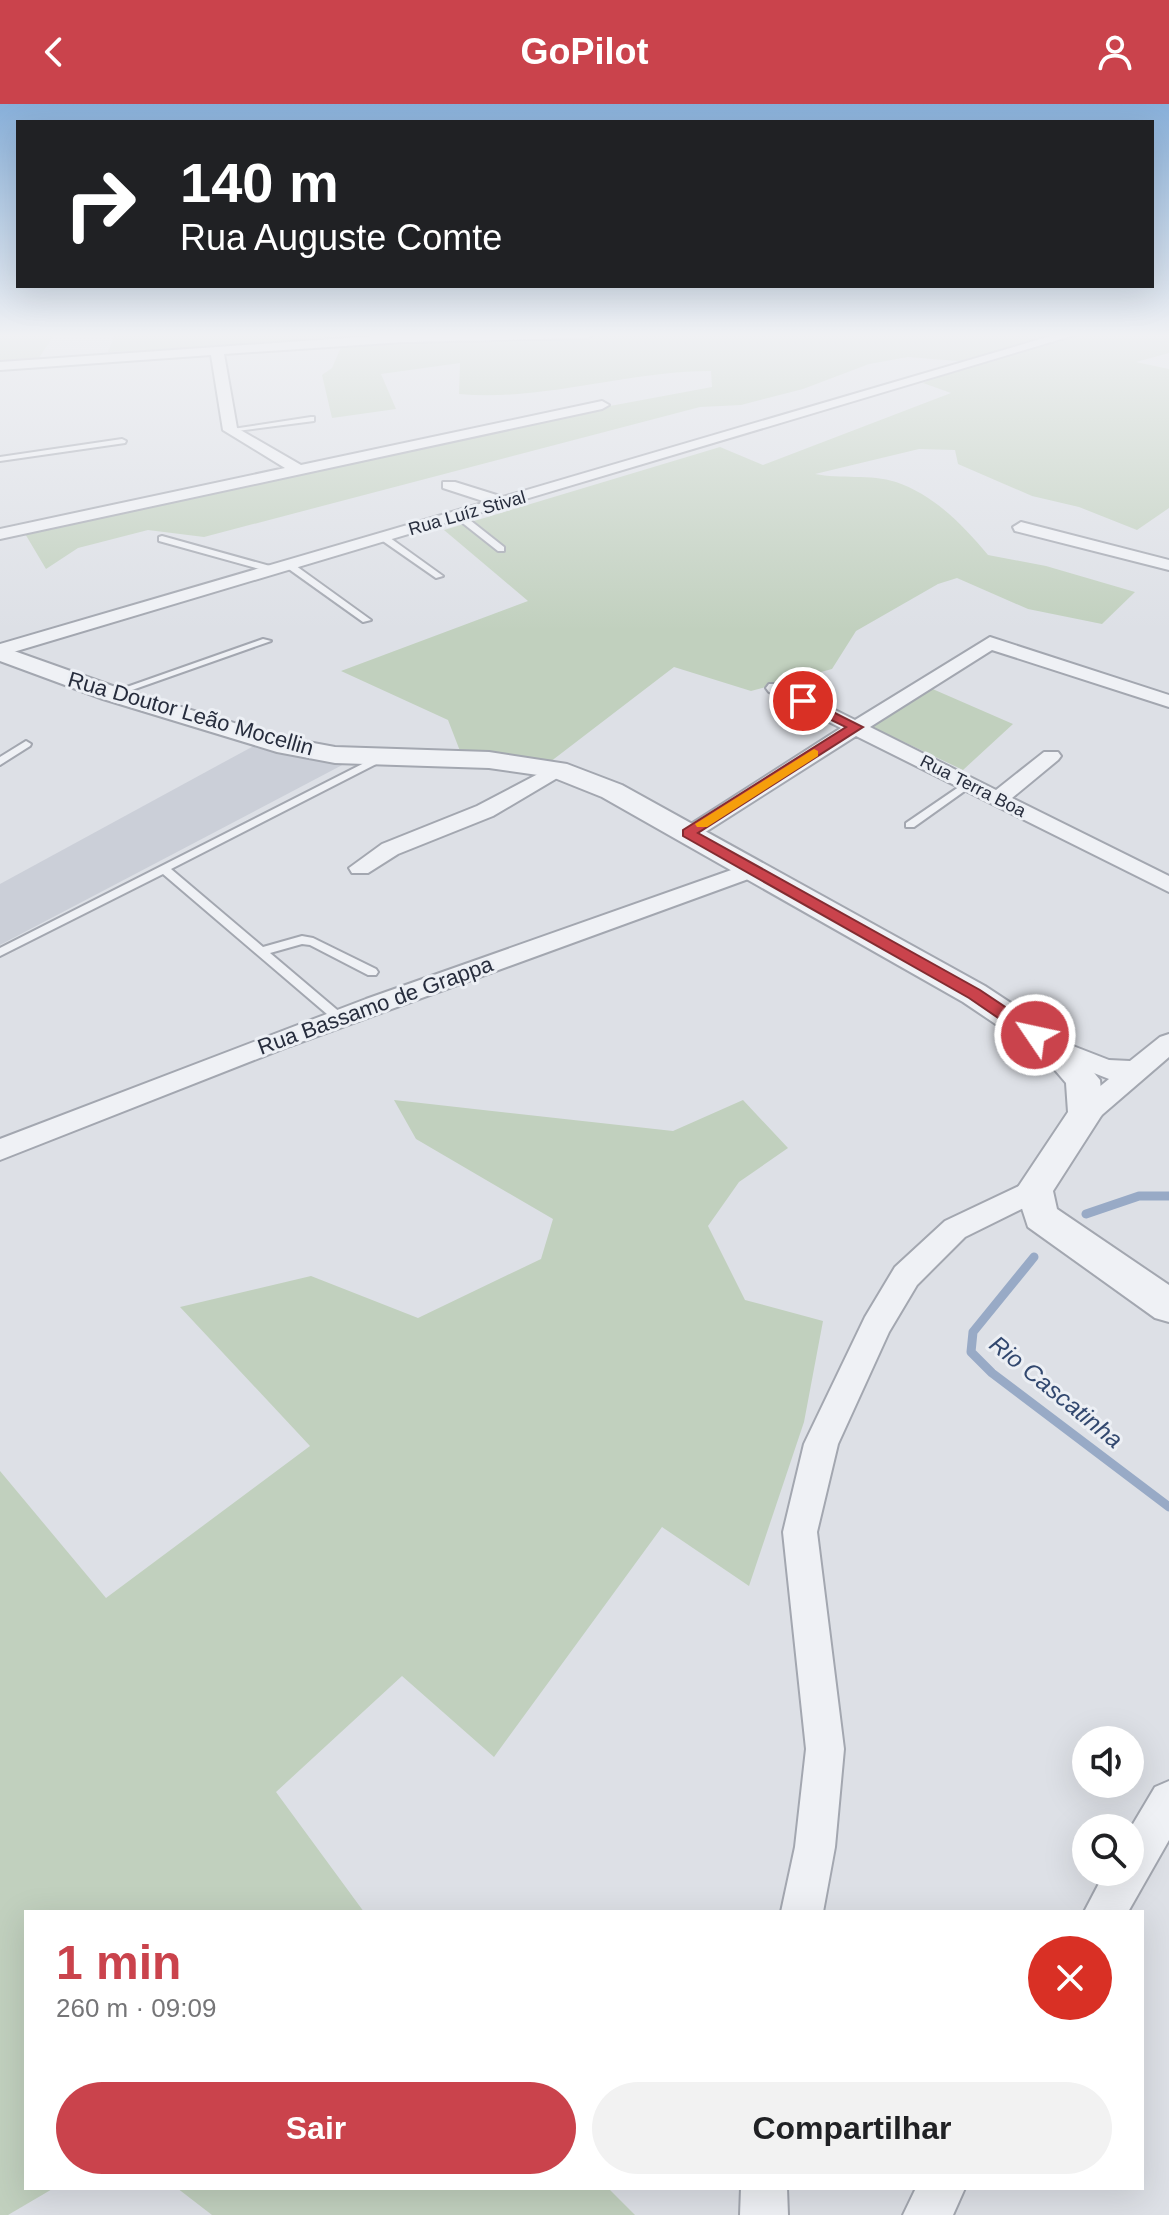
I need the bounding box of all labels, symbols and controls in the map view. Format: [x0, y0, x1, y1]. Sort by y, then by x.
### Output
icon: back [32, 30, 76, 74]
icon: person [1093, 30, 1137, 74]
text: GoPilot [521, 31, 649, 72]
text: 140 m [180, 151, 339, 214]
icon: right [48, 152, 152, 256]
text: Rua Auguste Comte [180, 217, 502, 258]
street label: Rua Luíz Stival [406, 487, 528, 539]
street label: Rua Doutor Leão Mocellin [65, 666, 317, 761]
pin [769, 667, 837, 735]
icon: arrive [781, 679, 825, 723]
street label: Rua Terra Boa [917, 751, 1030, 822]
street label: Rua Bassamo de Grappa [254, 951, 497, 1060]
position arrow [993, 993, 1077, 1077]
water label: Rio Cascatinha [985, 1330, 1128, 1453]
map controls [1072, 1726, 1144, 1886]
button: sound [1072, 1726, 1144, 1798]
button: search [1072, 1814, 1144, 1886]
text: 1 min [56, 1936, 181, 1989]
button: close [1028, 1936, 1112, 2020]
text: 260 m · 09:09 [56, 1993, 216, 2023]
button: Sair [56, 2082, 576, 2174]
button: Compartilhar [592, 2082, 1112, 2174]

